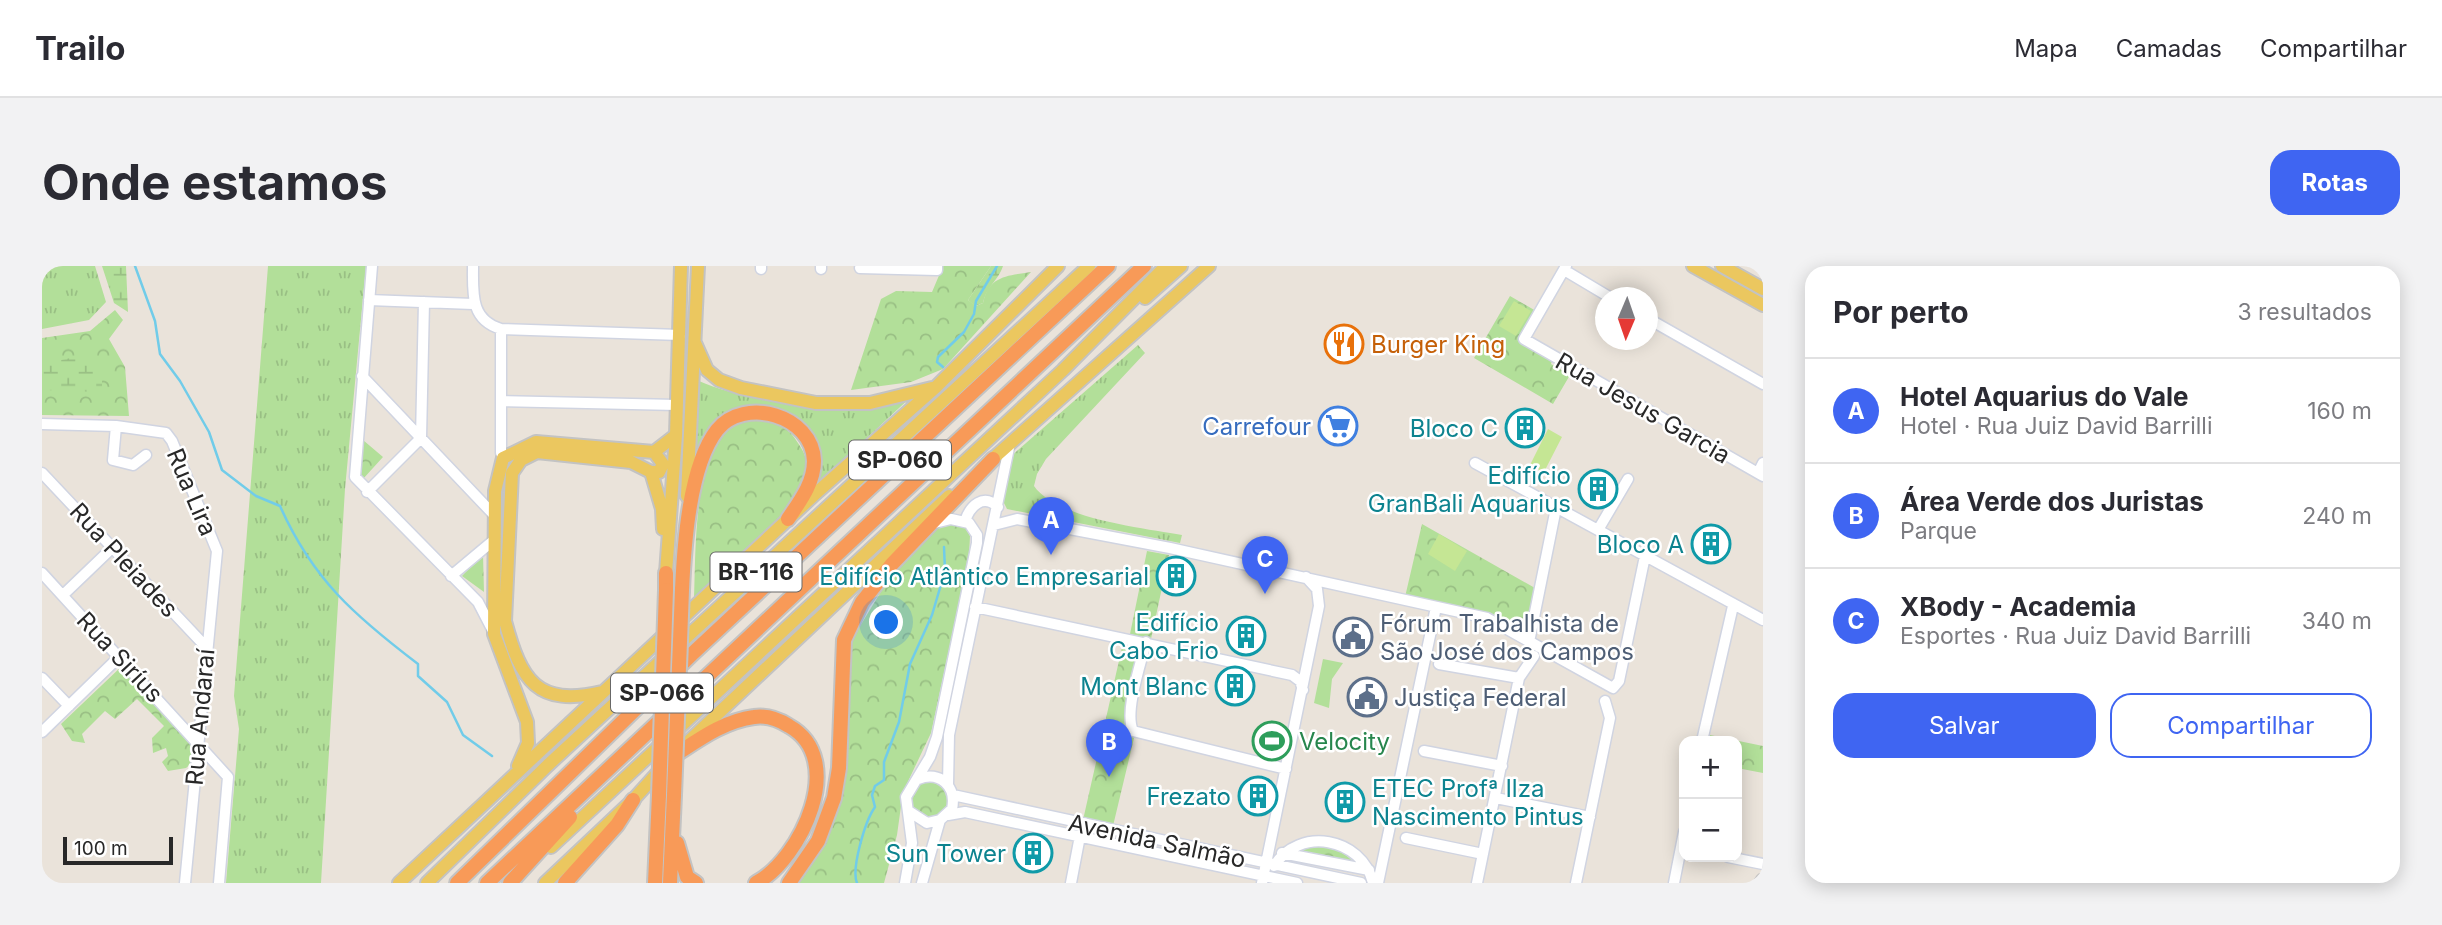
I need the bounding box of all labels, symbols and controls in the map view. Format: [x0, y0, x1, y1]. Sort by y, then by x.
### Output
text: Trailo [35, 28, 125, 68]
text: Mapa [2014, 34, 2078, 63]
text: Camadas [2116, 34, 2222, 63]
text: Compartilhar [2260, 34, 2407, 63]
button: Rotas [2270, 150, 2400, 215]
text: Onde estamos [42, 153, 387, 212]
north arrow [1595, 287, 1658, 350]
text: Por perto [1833, 294, 1969, 330]
text: 3 resultados [2237, 298, 2372, 326]
restaurant icon: Burger King [1323, 323, 1365, 365]
place label: Burger King [1371, 330, 1505, 359]
street label: Rua Jesus Garcia [1551, 346, 1735, 470]
text: Hotel Aquarius do Vale [1900, 381, 2189, 412]
text: A [1847, 397, 1865, 425]
text: 160 m [2307, 397, 2372, 425]
supermarket icon: Carrefour [1317, 405, 1359, 447]
building icon: Bloco C [1504, 407, 1546, 449]
place label: Carrefour [1202, 412, 1311, 441]
text: Hotel · Rua Juiz David Barrilli [1900, 412, 2213, 440]
place label: Bloco C [1410, 414, 1498, 443]
road number: SP-060 [849, 440, 951, 480]
street label: Rua Lira [161, 444, 223, 540]
place label: Edifício GranBali Aquarius [1368, 461, 1571, 518]
building icon: Edifício GranBali Aquarius [1577, 468, 1619, 510]
text: Área Verde dos Juristas [1900, 486, 2204, 517]
street label: Rua Pleiades [64, 497, 184, 623]
pin: A [1028, 497, 1074, 555]
text: B [1848, 502, 1864, 530]
text: 240 m [2302, 502, 2372, 530]
text: Parque [1900, 517, 1977, 545]
building icon: Bloco A [1690, 523, 1732, 565]
place label: Bloco A [1597, 530, 1684, 559]
pin: C [1242, 536, 1288, 594]
road number: BR-116 [710, 552, 802, 592]
building icon: Edifício Atlântico Empresarial [1155, 555, 1197, 597]
place label: Edifício Atlântico Empresarial [819, 562, 1149, 591]
text: XBody - Academia [1900, 591, 2136, 622]
your location [869, 605, 903, 639]
street label: Rua Siríus [71, 606, 169, 708]
text: C [1847, 607, 1865, 635]
text: 340 m [2302, 607, 2372, 635]
place label: Edifício Cabo Frio [1109, 608, 1219, 665]
place label: Fórum Trabalhista de São José dos Campos [1380, 609, 1634, 666]
building icon: Edifício Cabo Frio [1225, 615, 1267, 657]
public building icon: Fórum Trabalhista de São José dos Campos [1332, 616, 1374, 658]
text: Esportes · Rua Juiz David Barrilli [1900, 622, 2251, 650]
street label: Rua Andaraí [180, 647, 220, 787]
building icon: Mont Blanc [1214, 665, 1256, 707]
place label: Mont Blanc [1080, 672, 1208, 701]
road number: SP-066 [611, 674, 713, 712]
public building icon: Justiça Federal [1346, 676, 1388, 718]
place label: Justiça Federal [1394, 683, 1567, 712]
button: Salvar [1833, 693, 2096, 758]
button: Compartilhar [2110, 693, 2372, 758]
pin: B [1086, 719, 1132, 777]
sports icon: Velocity [1251, 720, 1293, 762]
place label: Velocity [1299, 727, 1390, 756]
map controls [1679, 736, 1742, 862]
button: + [1679, 736, 1742, 799]
place label: ETEC Profª Ilza Nascimento Pintus [1372, 774, 1584, 831]
building icon: Frezato [1237, 775, 1279, 817]
building icon: ETEC Profª Ilza Nascimento Pintus [1324, 781, 1366, 823]
place label: Frezato [1147, 782, 1231, 811]
button: − [1679, 799, 1742, 862]
street label: Avenida Salmão [1066, 808, 1248, 874]
building icon: Sun Tower [1012, 832, 1054, 874]
scale bar [63, 834, 173, 866]
text: 100 m [74, 837, 128, 860]
place label: Sun Tower [886, 839, 1006, 868]

